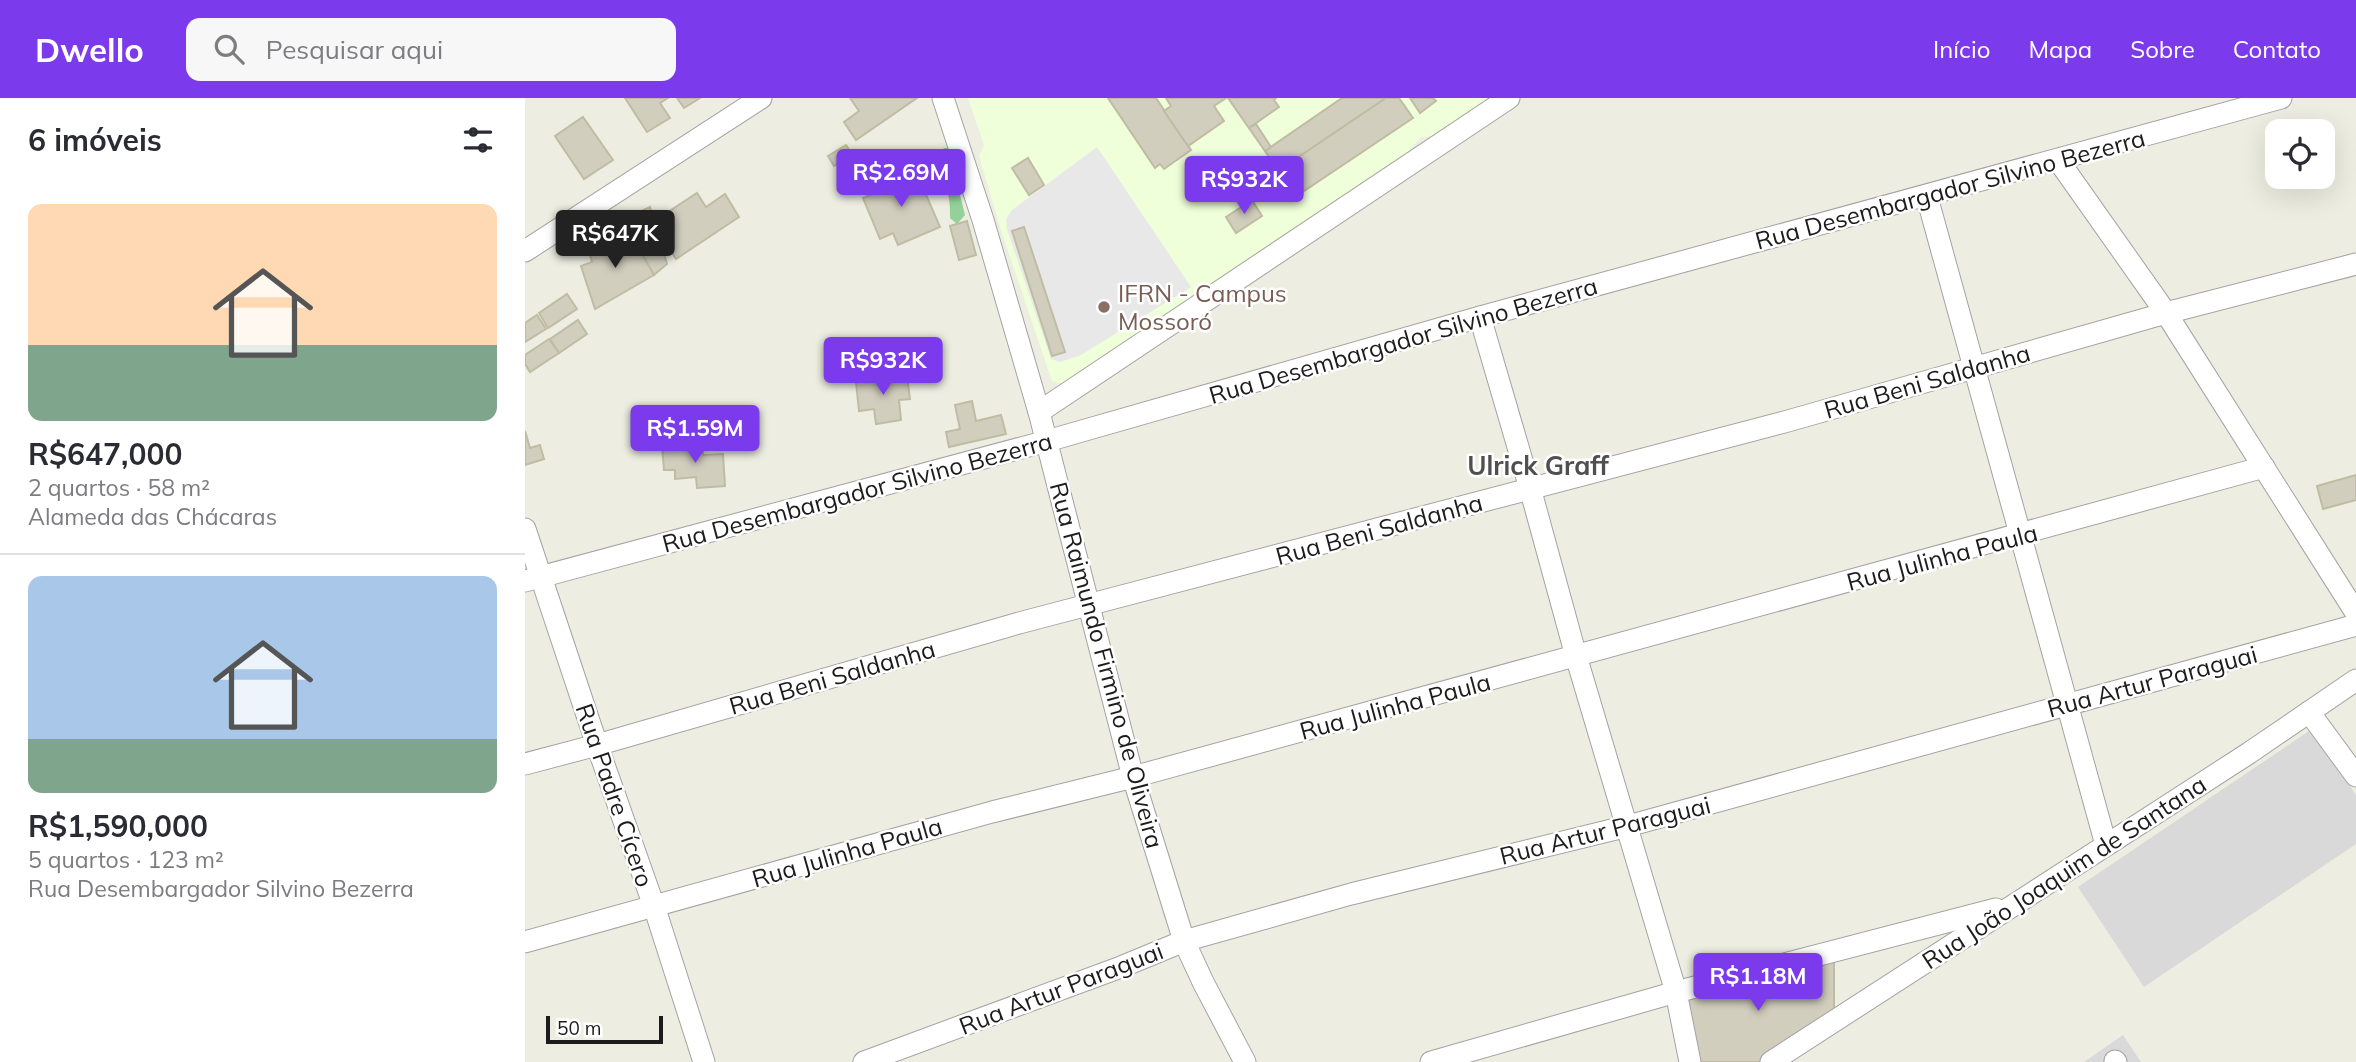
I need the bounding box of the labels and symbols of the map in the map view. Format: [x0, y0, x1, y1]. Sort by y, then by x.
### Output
street label: Rua Desembargador Silvino Bezerra [1752, 122, 2148, 256]
pin: R$2.69M [836, 150, 966, 209]
pin: R$932K [1187, 156, 1301, 216]
pin: R$647K [558, 211, 672, 270]
street label: Rua Desembargador Silvino Bezerra [1205, 270, 1601, 410]
place label: IFRN - Campus Mossoró [1118, 278, 1287, 336]
marker: IFRN - Campus Mossoró [1096, 299, 1112, 315]
street label: Rua Beni Saldanha [1821, 337, 2033, 425]
pin: R$932K [826, 338, 940, 397]
pin: R$1.59M [630, 406, 760, 465]
street label: Rua Desembargador Silvino Bezerra [659, 425, 1055, 559]
district label: Ulrick Graff [1467, 449, 1609, 482]
street label: Rua Raimundo Firmino de Oliveira [1044, 479, 1170, 851]
street label: Rua Beni Saldanha [1272, 487, 1486, 571]
street label: Rua Julinha Paula [1843, 517, 2041, 597]
street label: Rua Beni Saldanha [726, 633, 938, 721]
street label: Rua Artur Paraguai [2044, 639, 2260, 723]
street label: Rua Julinha Paula [1296, 666, 1494, 746]
street label: Rua Padre Cícero [570, 699, 660, 891]
street label: Rua João Joaquim de Santana [1916, 769, 2212, 975]
street label: Rua Artur Paraguai [1496, 789, 1714, 871]
street label: Rua Julinha Paula [748, 810, 946, 894]
street label: Rua Artur Paraguai [955, 935, 1167, 1041]
pin: R$1.18M [1693, 954, 1823, 1013]
scale bar [546, 1013, 663, 1045]

